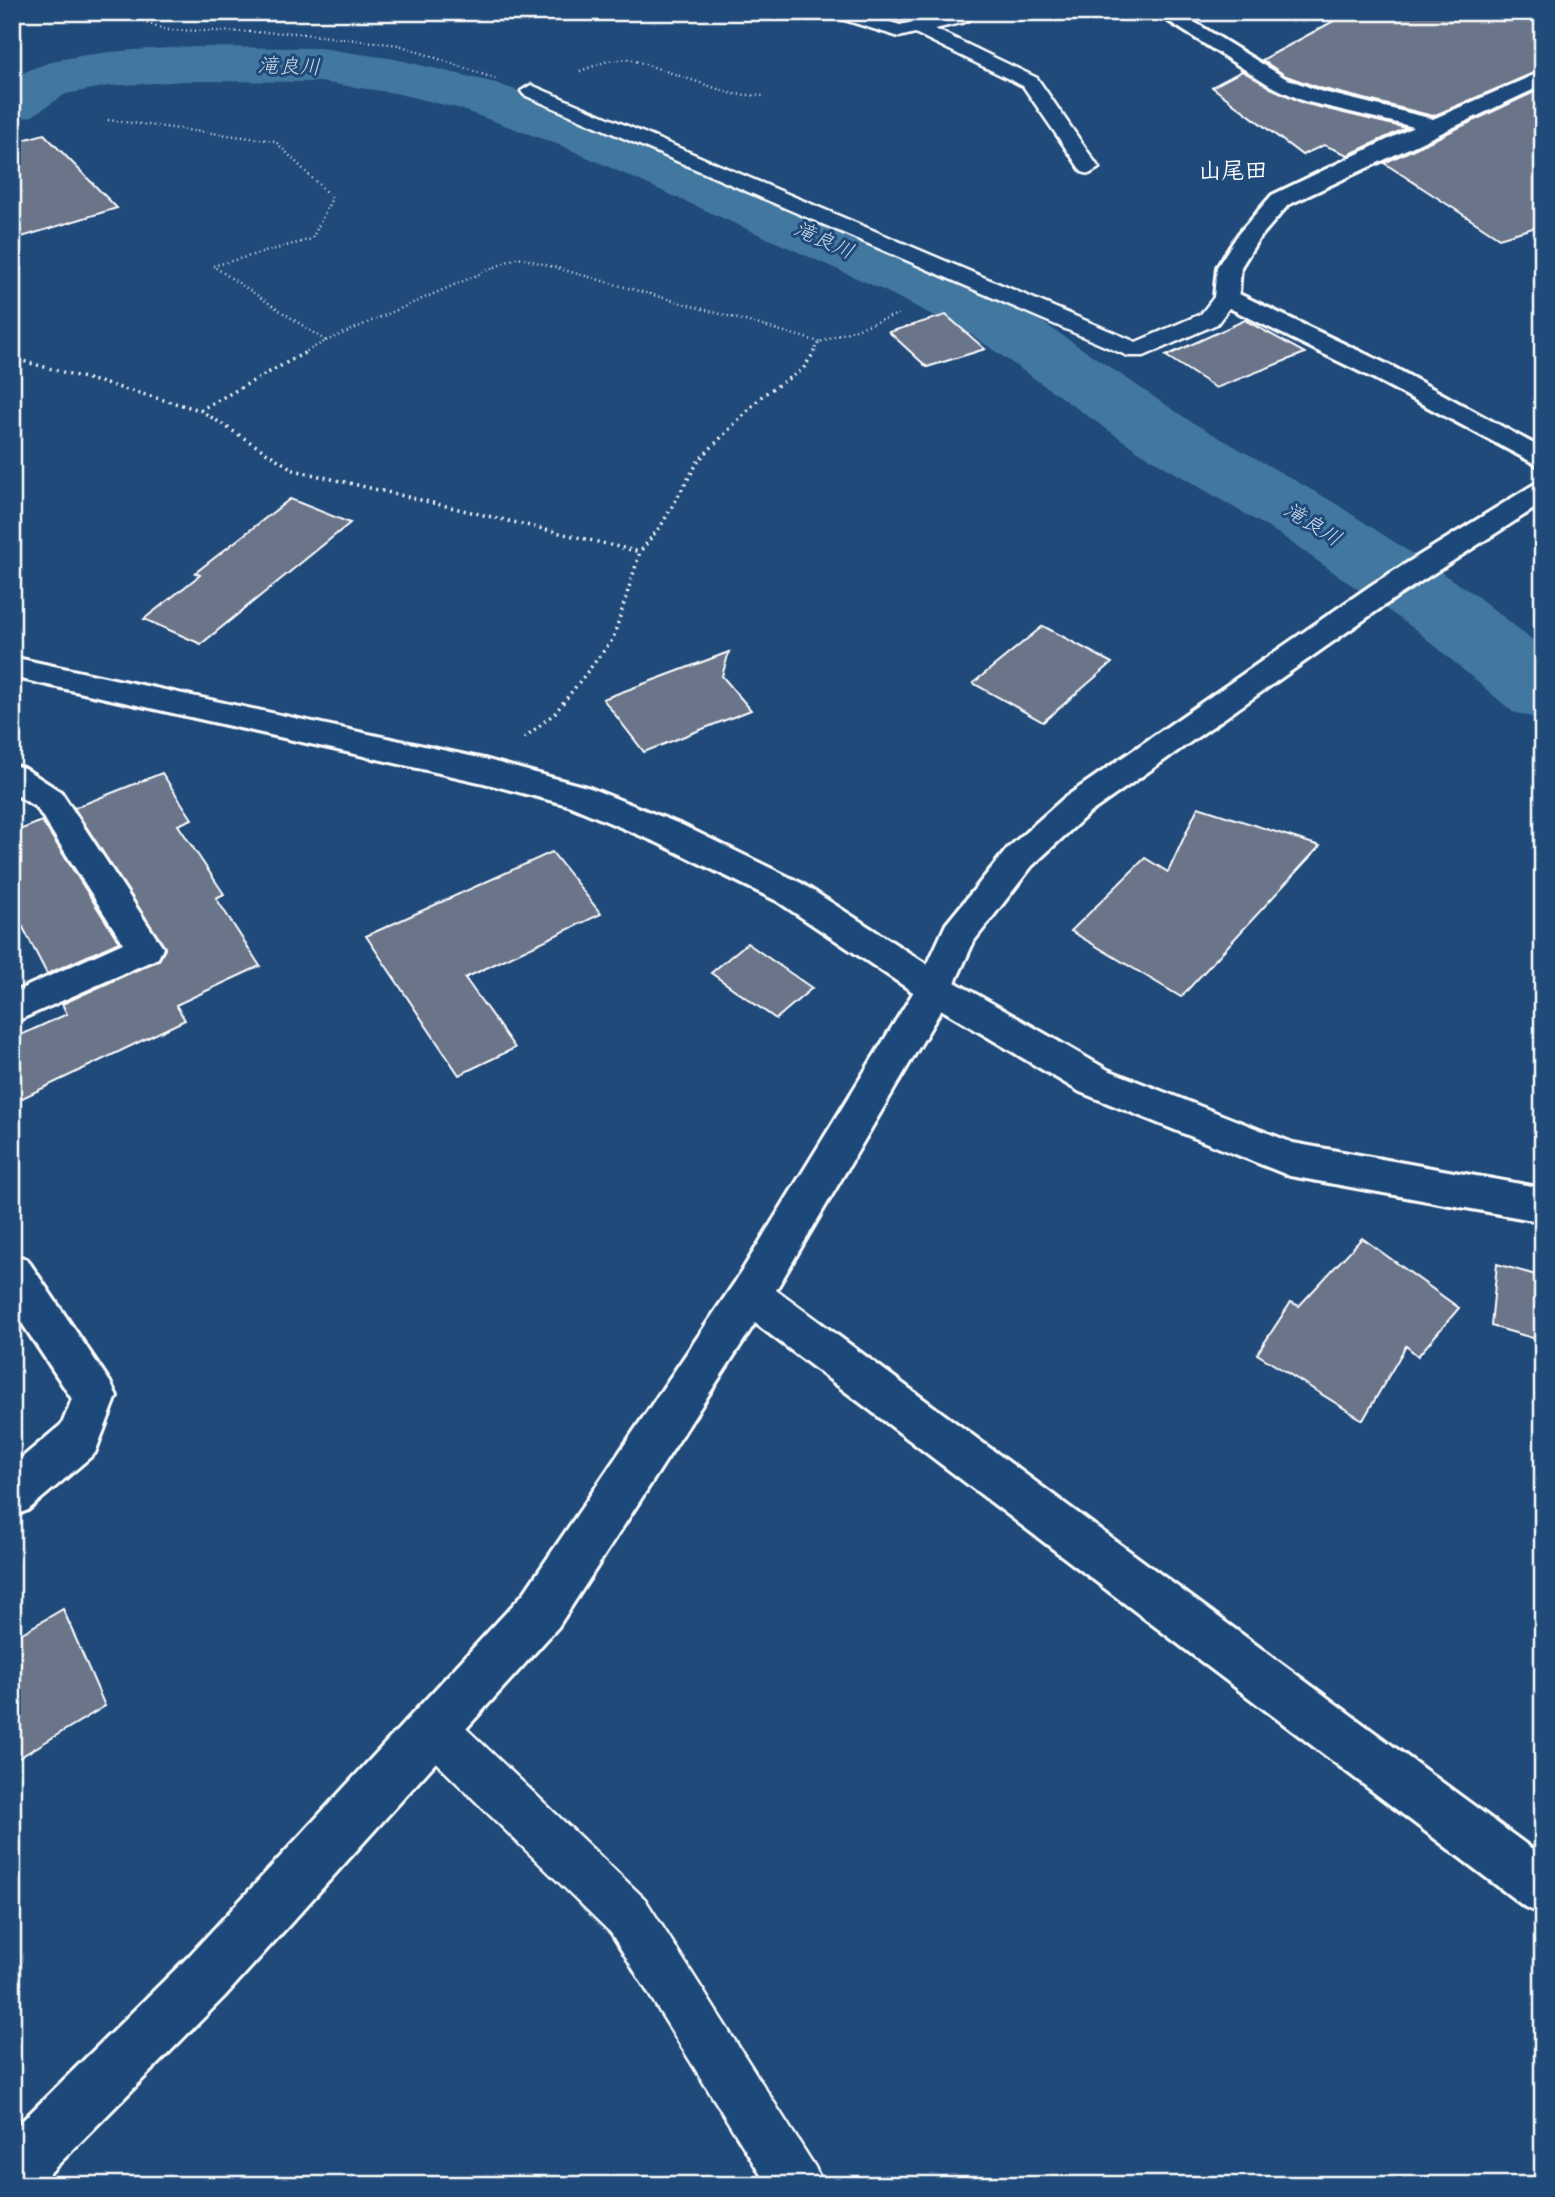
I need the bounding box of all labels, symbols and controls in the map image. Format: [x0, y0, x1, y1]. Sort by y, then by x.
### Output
water label: 滝良川 [257, 53, 321, 79]
district label: 山尾田 [1199, 157, 1268, 184]
water label: 滝良川 [790, 216, 858, 264]
water label: 滝良川 [1280, 497, 1346, 551]

